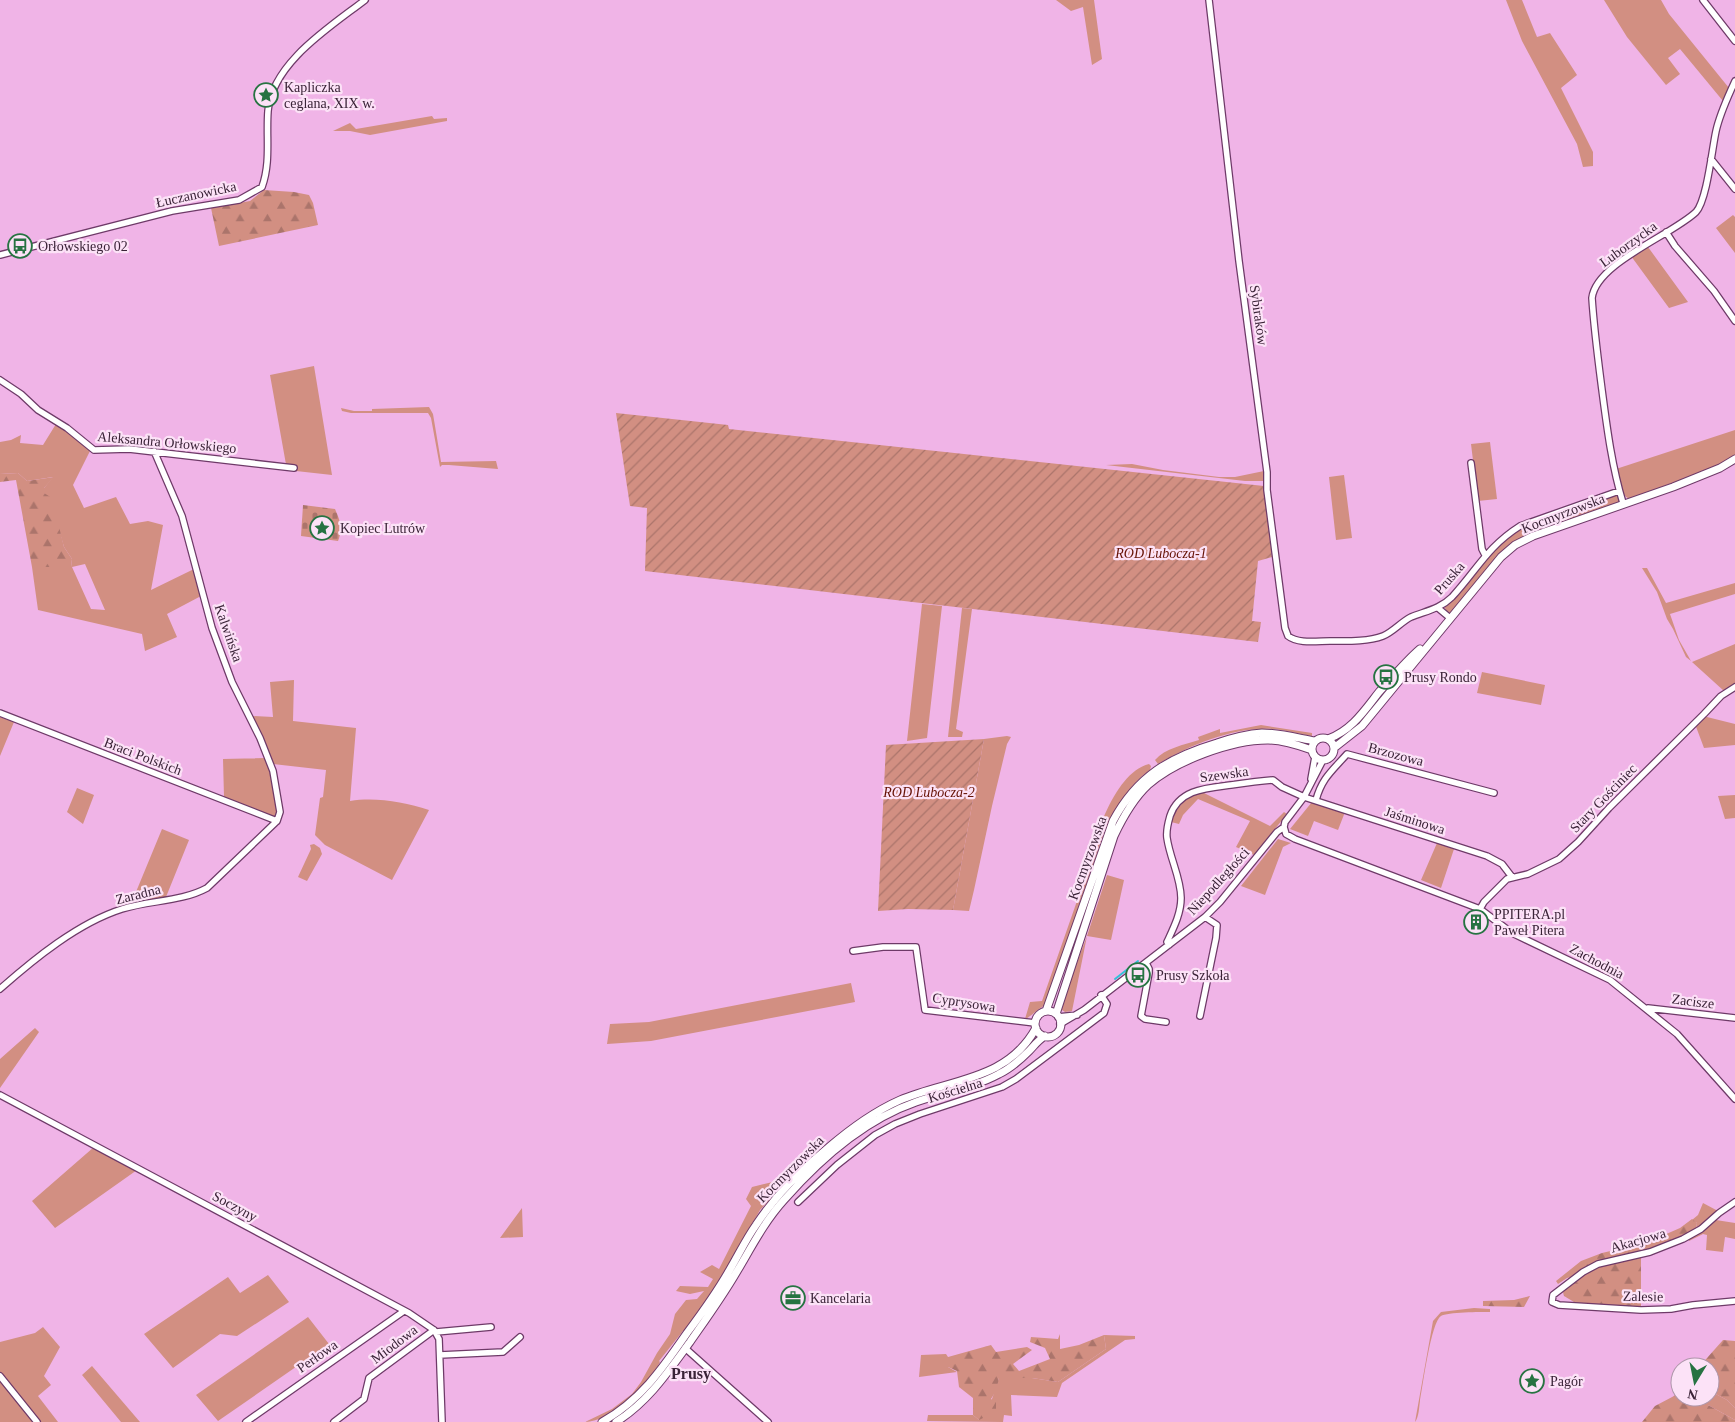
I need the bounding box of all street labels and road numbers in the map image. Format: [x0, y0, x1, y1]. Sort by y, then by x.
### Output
street label: Łuczanowicka [155, 179, 238, 210]
street label: Luborzycka [1597, 218, 1660, 270]
street label: Sybiraków [1247, 284, 1270, 347]
street label: Aleksandra Orłowskiego [97, 429, 237, 456]
street label: Kocmyrzowska [1519, 490, 1608, 536]
street label: Pruska [1431, 558, 1468, 598]
street label: Kalwińska [212, 602, 246, 665]
street label: Braci Polskich [102, 735, 184, 778]
street label: Brzozowa [1367, 740, 1426, 769]
street label: Stary Gościniec [1567, 761, 1640, 836]
street label: Szewska [1199, 764, 1250, 785]
street label: Jaśminowa [1383, 804, 1447, 837]
street label: Kocmyrzowska [1065, 814, 1110, 902]
street label: Niepodległości [1184, 845, 1252, 918]
street label: Zaradna [114, 881, 163, 907]
street label: Zachodnia [1567, 941, 1627, 982]
street label: Cyprysowa [931, 990, 997, 1015]
street label: Zacisze [1671, 991, 1715, 1012]
street label: Kościelna [926, 1075, 985, 1106]
street label: Kocmyrzowska [754, 1132, 827, 1206]
street label: Soczyny [210, 1189, 260, 1224]
street label: Akacjowa [1609, 1225, 1668, 1256]
street label: Zalesie [1623, 1289, 1663, 1304]
street label: Miodowa [368, 1322, 421, 1367]
street label: Perłowa [294, 1337, 341, 1376]

